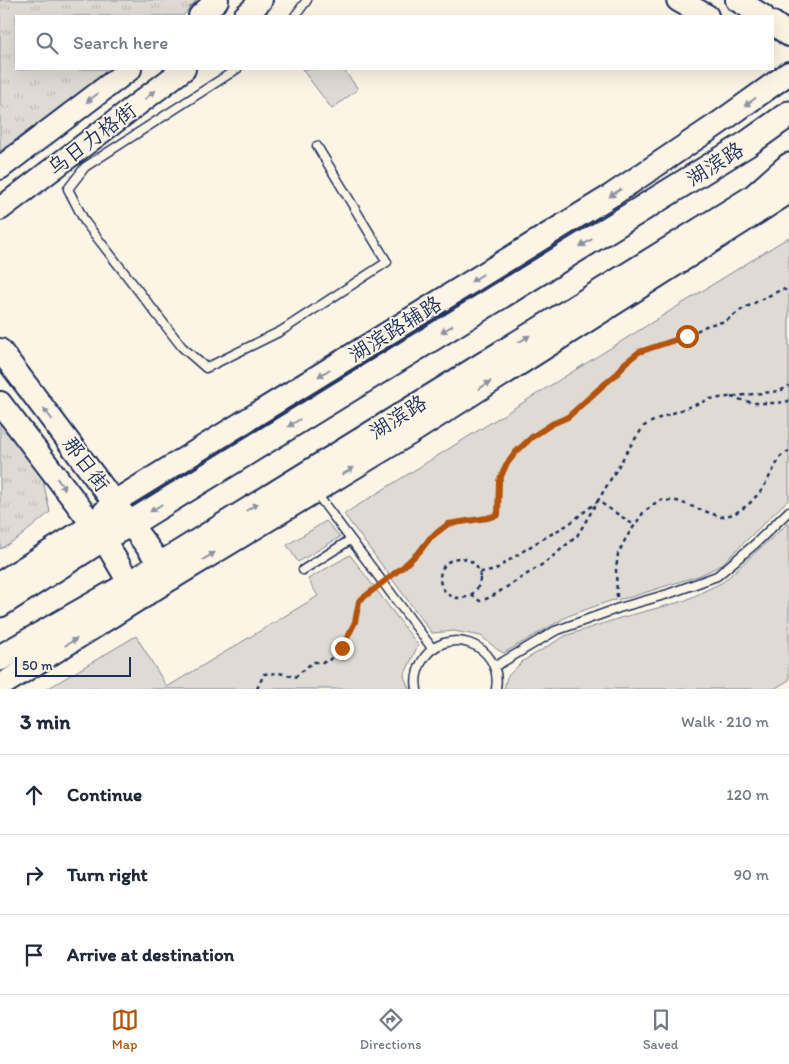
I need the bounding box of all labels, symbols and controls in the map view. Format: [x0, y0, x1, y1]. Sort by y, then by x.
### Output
search box [15, 15, 774, 70]
icon: search [33, 29, 61, 57]
text: Search here [73, 31, 168, 54]
one-way arrow [143, 89, 156, 100]
one-way arrow [86, 93, 99, 104]
one-way arrow [744, 96, 757, 107]
street label: 乌日力格街 [42, 97, 141, 180]
street label: 湖滨路 [681, 136, 748, 191]
one-way arrow [609, 188, 622, 197]
one-way arrow [579, 239, 592, 248]
one-way arrow [471, 274, 484, 283]
street label: 湖滨路辅路 [344, 290, 446, 367]
one-way arrow [441, 324, 454, 333]
route start [676, 325, 699, 348]
one-way arrow [518, 335, 531, 344]
one-way arrow [317, 368, 330, 377]
one-way arrow [479, 380, 492, 390]
street label: 湖滨路 [364, 389, 431, 444]
one-way arrow [42, 408, 53, 421]
one-way arrow [288, 418, 301, 427]
street label: 那日街 [57, 431, 115, 496]
one-way arrow [341, 467, 354, 476]
one-way arrow [56, 477, 66, 491]
one-way arrow [149, 503, 162, 513]
one-way arrow [245, 503, 259, 512]
one-way arrow [202, 551, 215, 560]
one-way arrow [65, 637, 78, 646]
route end [331, 637, 354, 660]
scale bar [15, 654, 131, 677]
text: 50 m [22, 657, 53, 674]
text: 3 min [20, 709, 70, 734]
text: Walk · 210 m [681, 712, 769, 731]
icon: ahead [20, 781, 48, 809]
text: Continue [67, 783, 142, 806]
text: 120 m [726, 785, 769, 804]
icon: right [20, 861, 48, 889]
text: Turn right [67, 863, 148, 886]
text: 90 m [734, 865, 769, 884]
icon: arrive [20, 941, 48, 969]
text: Arrive at destination [67, 943, 234, 966]
tab: Map [111, 1006, 139, 1053]
tab: Directions [360, 1006, 421, 1053]
tab: Saved [643, 1006, 678, 1053]

